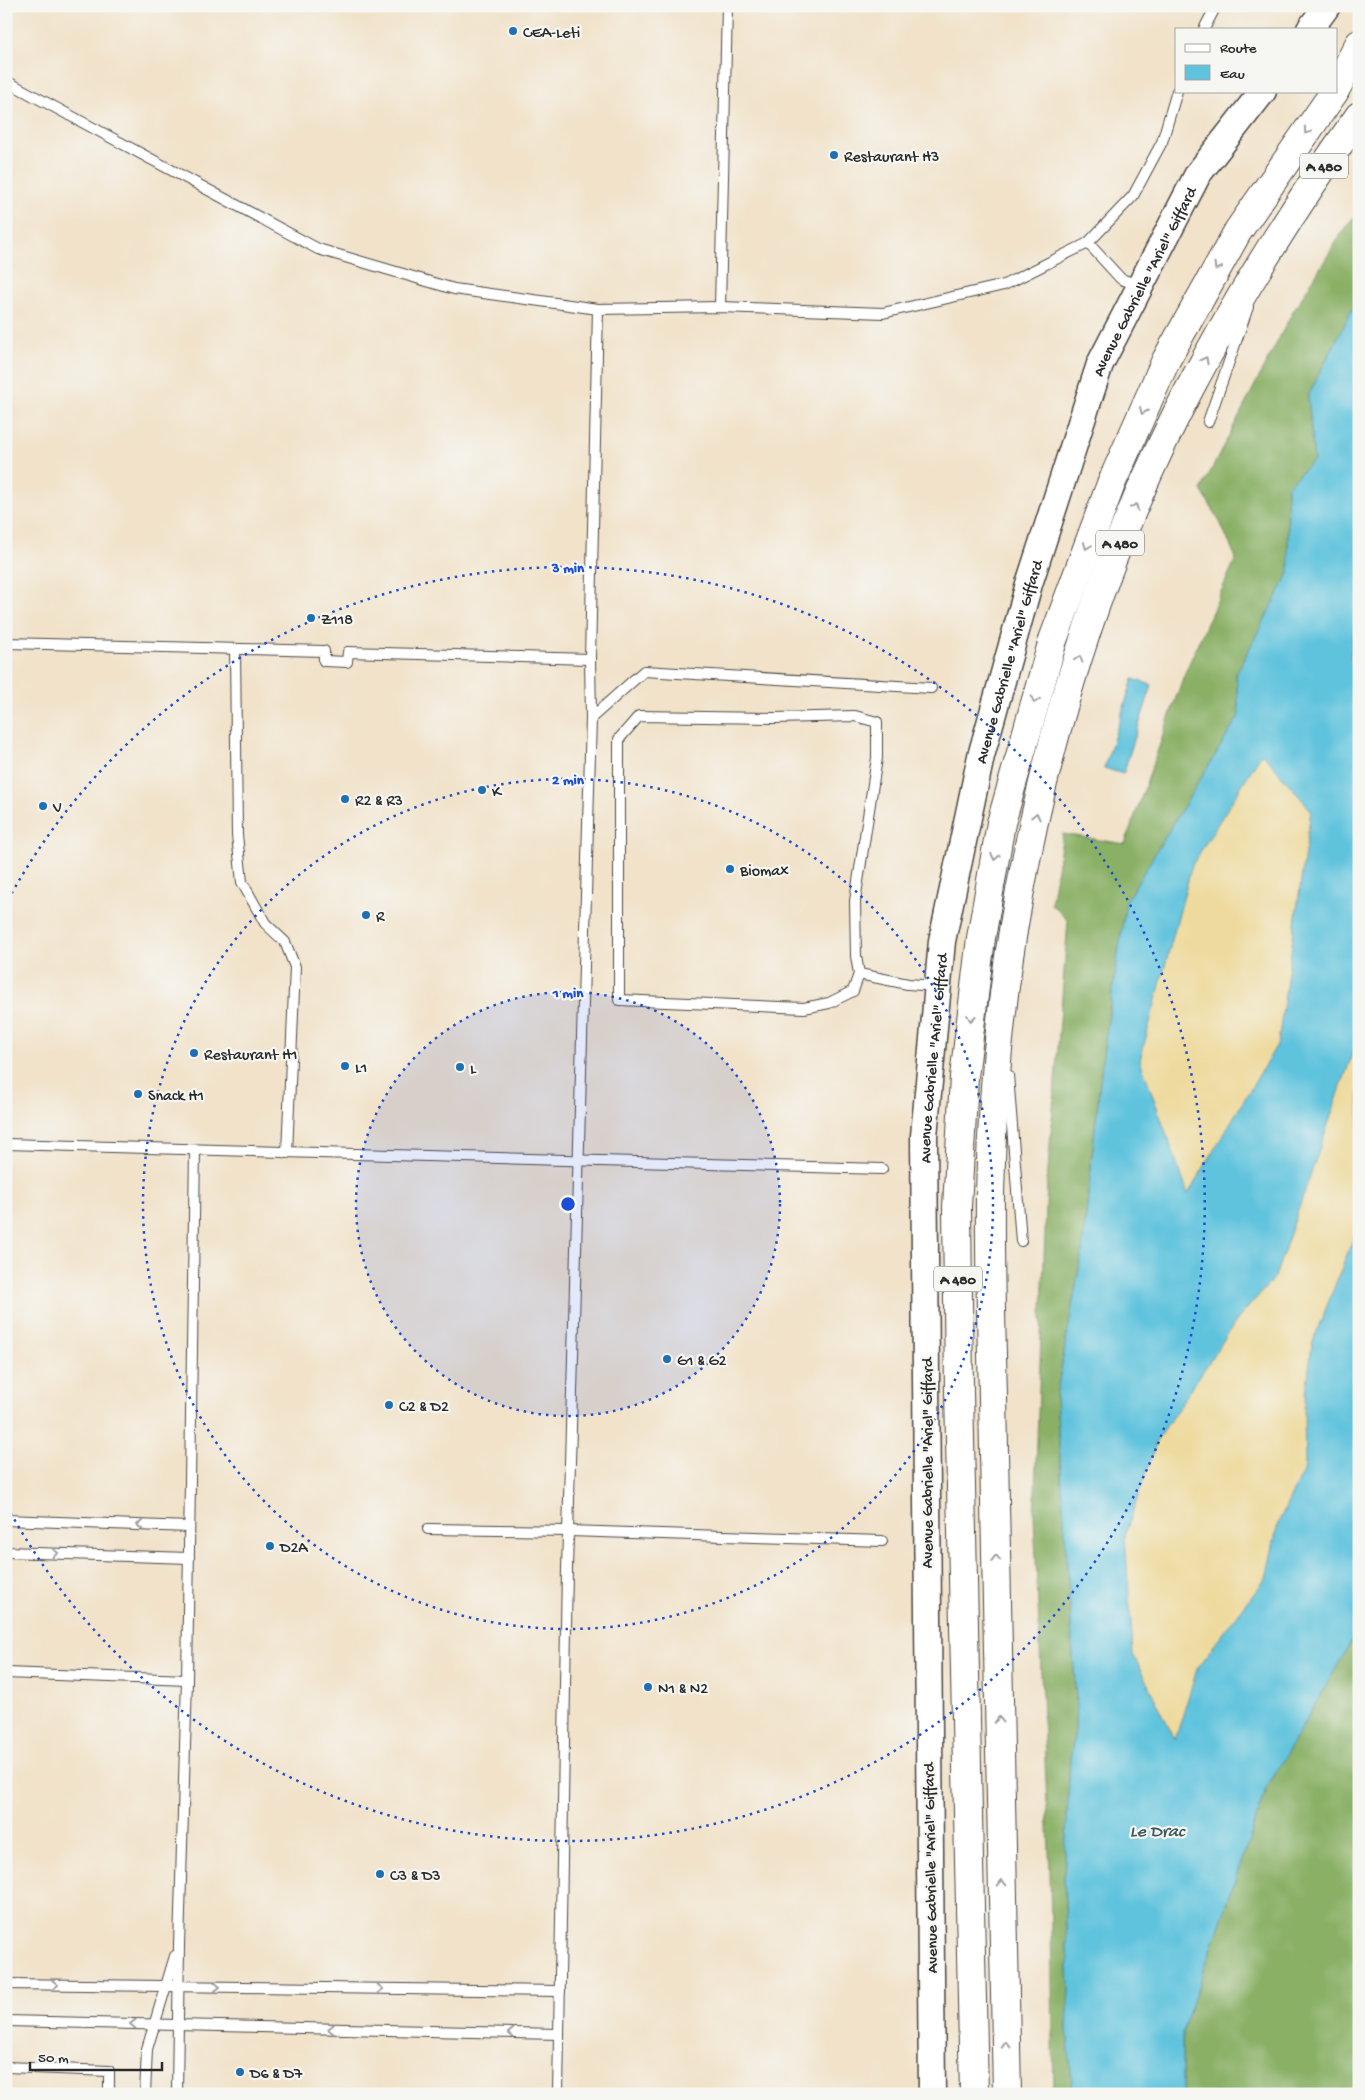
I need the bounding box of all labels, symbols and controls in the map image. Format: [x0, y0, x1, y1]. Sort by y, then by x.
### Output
marker: CEA-Leti [507, 25, 519, 37]
place label: CEA-Leti [523, 25, 580, 44]
legend [1175, 28, 1338, 92]
text: Route [1220, 40, 1257, 58]
text: Eau [1220, 66, 1245, 84]
one-way arrow [1304, 126, 1313, 135]
marker: Restaurant H3 [828, 149, 840, 161]
place label: Restaurant H3 [844, 149, 939, 168]
road number: A 480 [1300, 154, 1348, 178]
street label: Avenue Gabrielle "Ariel" Giffard [1091, 183, 1203, 379]
one-way arrow [1214, 261, 1224, 270]
one-way arrow [1199, 357, 1209, 366]
one-way arrow [1139, 406, 1149, 415]
one-way arrow [1129, 503, 1140, 512]
road number: A 480 [1096, 530, 1144, 556]
one-way arrow [1083, 541, 1093, 550]
street label: Avenue Gabrielle "Ariel" Giffard [974, 557, 1050, 766]
text: 3 min [551, 560, 585, 578]
marker: Z118 [305, 612, 317, 624]
place label: Z118 [321, 612, 353, 631]
one-way arrow [1073, 656, 1083, 664]
one-way arrow [1030, 695, 1040, 703]
text: 2 min [552, 772, 585, 790]
marker: K [476, 784, 488, 796]
place label: K [492, 784, 503, 803]
marker: R2 & R3 [339, 793, 351, 805]
place label: R2 & R3 [355, 793, 403, 812]
marker: V [37, 800, 49, 812]
place label: V [52, 800, 62, 819]
one-way arrow [1030, 812, 1041, 821]
one-way arrow [991, 853, 1001, 861]
marker: Biomax [724, 863, 736, 875]
place label: Biomax [739, 863, 789, 882]
marker: R [360, 909, 372, 921]
place label: R [376, 909, 385, 928]
street label: Avenue Gabrielle "Ariel" Giffard [918, 951, 954, 1163]
text: 1 min [552, 985, 584, 1003]
one-way arrow [966, 1014, 977, 1022]
marker: Restaurant H1 [188, 1047, 200, 1059]
place label: Restaurant H1 [204, 1047, 298, 1066]
marker: L1 [339, 1060, 351, 1072]
place label: L1 [355, 1060, 367, 1079]
marker: L [454, 1061, 466, 1073]
place label: L [470, 1061, 477, 1080]
marker: Snack H1 [132, 1088, 144, 1100]
place label: Snack H1 [148, 1088, 204, 1107]
centre of rings [559, 1195, 577, 1213]
road number: A 480 [934, 1266, 982, 1292]
marker: G1 & G2 [661, 1353, 673, 1365]
place label: G1 & G2 [677, 1353, 727, 1372]
street label: Avenue Gabrielle "Ariel" Giffard [920, 1356, 939, 1568]
marker: C2 & D2 [383, 1399, 395, 1411]
place label: C2 & D2 [399, 1399, 449, 1418]
one-way arrow [136, 1520, 144, 1530]
marker: D2A [264, 1540, 276, 1552]
place label: D2A [279, 1540, 309, 1559]
one-way arrow [51, 1548, 59, 1559]
one-way arrow [991, 1553, 1001, 1561]
marker: N1 & N2 [642, 1681, 654, 1693]
place label: N1 & N2 [658, 1681, 708, 1700]
one-way arrow [994, 1716, 1004, 1724]
street label: Avenue Gabrielle "Ariel" Giffard [921, 1761, 944, 1973]
water label: Le Drac [1130, 1822, 1186, 1843]
marker: C3 & D3 [374, 1868, 386, 1880]
place label: C3 & D3 [390, 1868, 441, 1887]
one-way arrow [997, 1878, 1008, 1886]
one-way arrow [52, 1980, 59, 1990]
one-way arrow [214, 1982, 222, 1992]
one-way arrow [376, 1984, 384, 1994]
one-way arrow [129, 2019, 137, 2030]
one-way arrow [326, 2024, 334, 2034]
one-way arrow [506, 2027, 514, 2038]
scale bar [30, 2040, 162, 2072]
one-way arrow [1001, 2041, 1011, 2048]
text: 50 m [38, 2050, 69, 2068]
marker: D6 & D7 [234, 2066, 246, 2078]
place label: D6 & D7 [249, 2066, 303, 2085]

